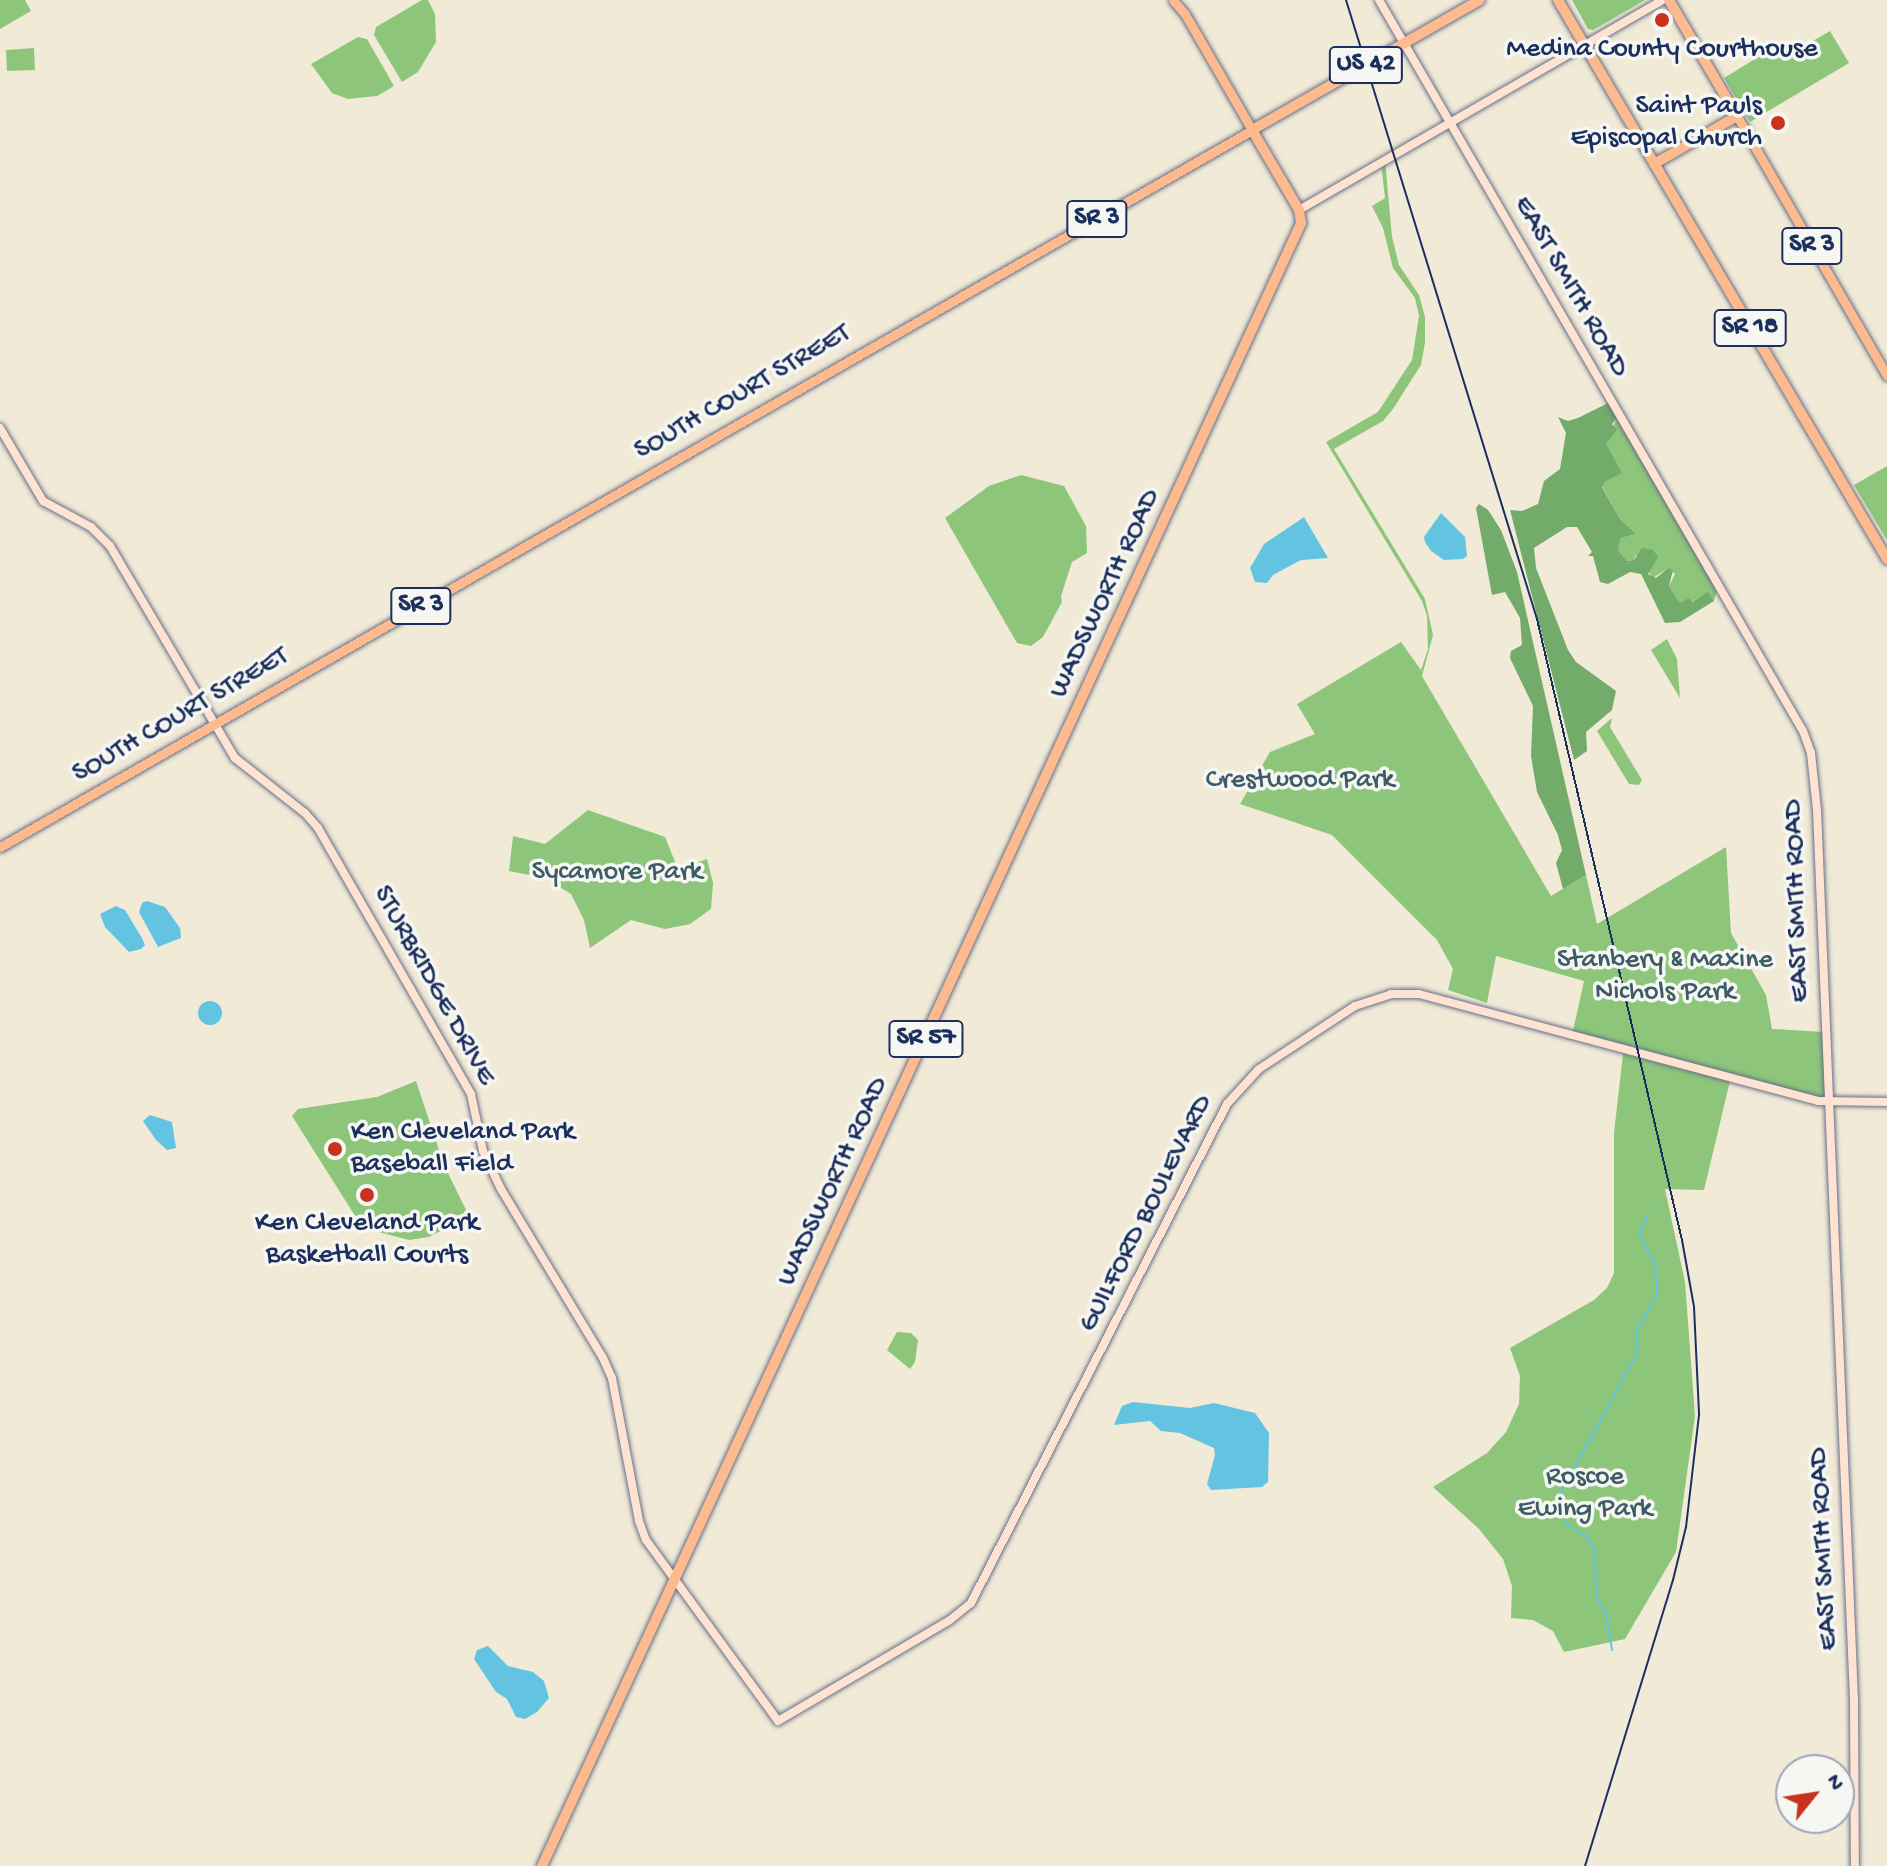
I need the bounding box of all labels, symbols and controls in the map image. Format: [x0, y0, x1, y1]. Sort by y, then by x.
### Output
marker: Medina County Courthouse [1653, 11, 1671, 29]
place label: Medina County Courthouse [1506, 33, 1818, 67]
road number: US 42 [1328, 43, 1404, 87]
place label: Saint Pauls Episcopal Church [1570, 90, 1762, 156]
marker: Saint Pauls Episcopal Church [1769, 114, 1787, 132]
street label: EAST SMITH ROAD [1505, 191, 1635, 383]
road number: SR 3 [1065, 197, 1129, 241]
road number: SR 3 [1780, 224, 1844, 268]
road number: SR 18 [1712, 306, 1788, 350]
street label: SOUTH COURT STREET [629, 318, 857, 468]
street label: WADSWORTH ROAD [1043, 484, 1169, 704]
road number: SR 3 [389, 584, 453, 628]
street label: SOUTH COURT STREET [67, 641, 295, 791]
park label: Crestwood Park [1206, 764, 1394, 798]
street label: EAST SMITH ROAD [1778, 799, 1818, 1003]
park label: Sycamore Park [532, 856, 702, 890]
street label: STURBRIDGE DRIVE [364, 880, 502, 1092]
park label: Stanbery & Maxine Nichols Park [1557, 944, 1773, 1010]
road number: SR 57 [888, 1017, 964, 1061]
street label: WADSWORTH ROAD [771, 1072, 897, 1292]
street label: GUILFORD BOULEVARD [1073, 1090, 1221, 1338]
place label: Ken Cleveland Park Baseball Field [351, 1116, 575, 1182]
marker: Ken Cleveland Park Baseball Field [326, 1140, 344, 1158]
marker: Ken Cleveland Park Basketball Courts [358, 1186, 376, 1204]
place label: Ken Cleveland Park Basketball Courts [255, 1207, 479, 1273]
street label: EAST SMITH ROAD [1803, 1447, 1847, 1651]
park label: Roscoe Ewing Park [1518, 1461, 1652, 1527]
north arrow [1775, 1754, 1855, 1834]
text: N [1819, 1770, 1849, 1796]

